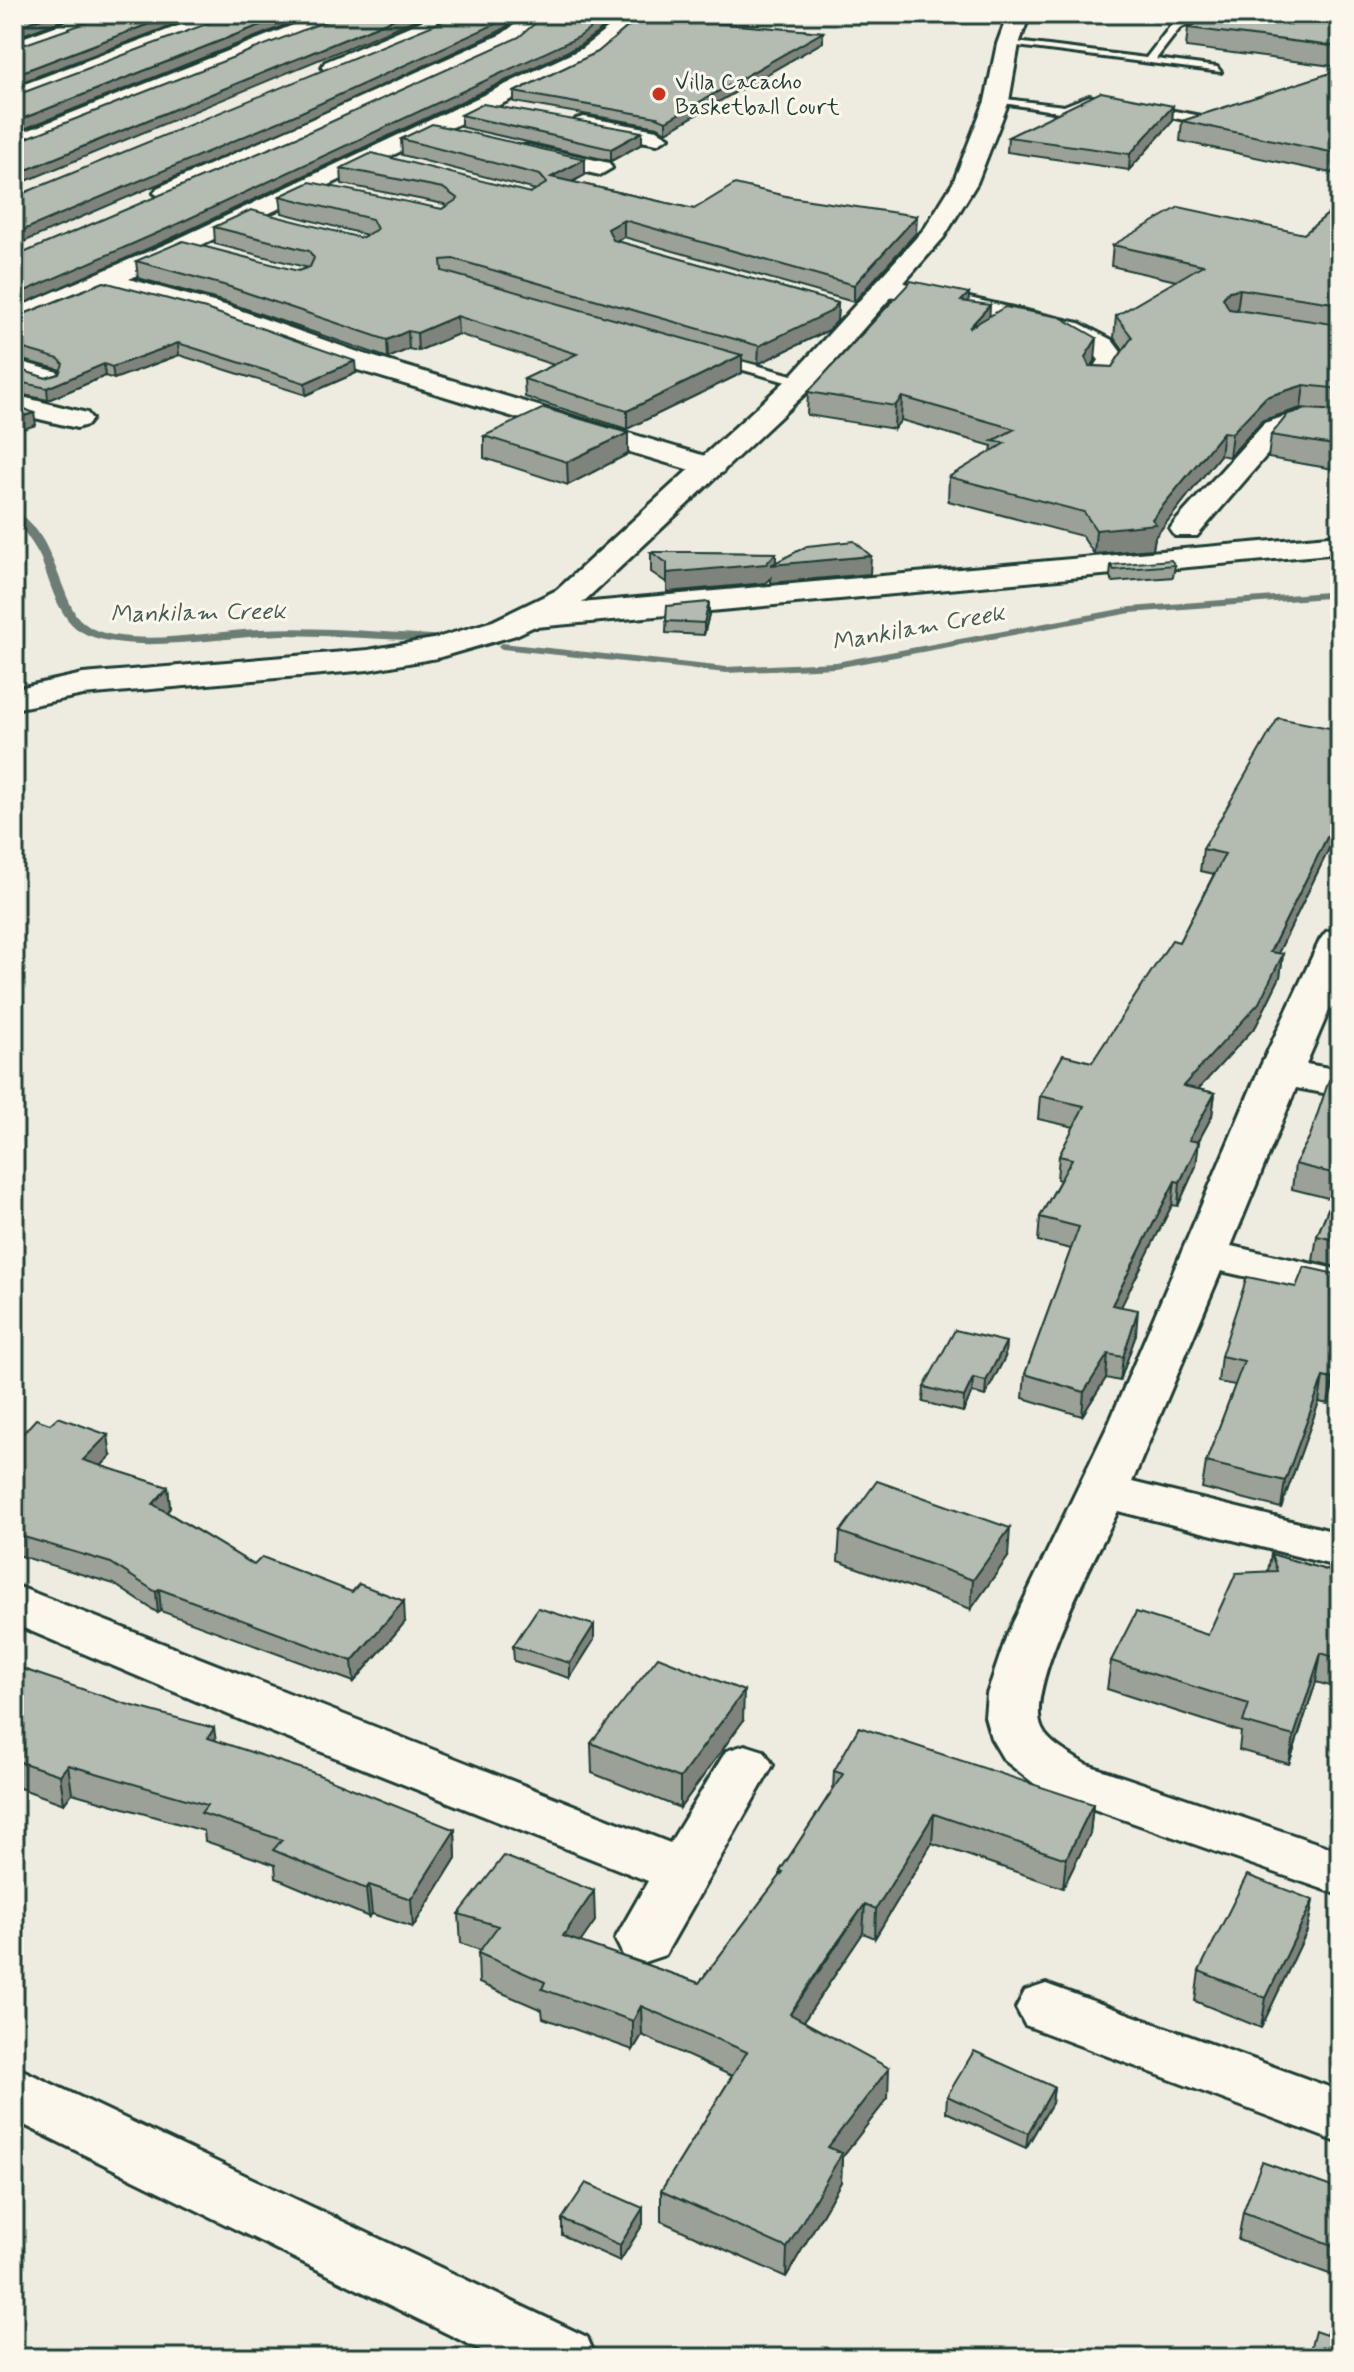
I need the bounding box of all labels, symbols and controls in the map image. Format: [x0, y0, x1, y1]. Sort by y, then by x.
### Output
place label: Villa Cacacho Basketball Court [675, 69, 840, 122]
marker: Villa Cacacho Basketball Court [650, 85, 668, 103]
water label: Mankilam Creek [110, 596, 287, 631]
water label: Mankilam Creek [829, 598, 1009, 659]

